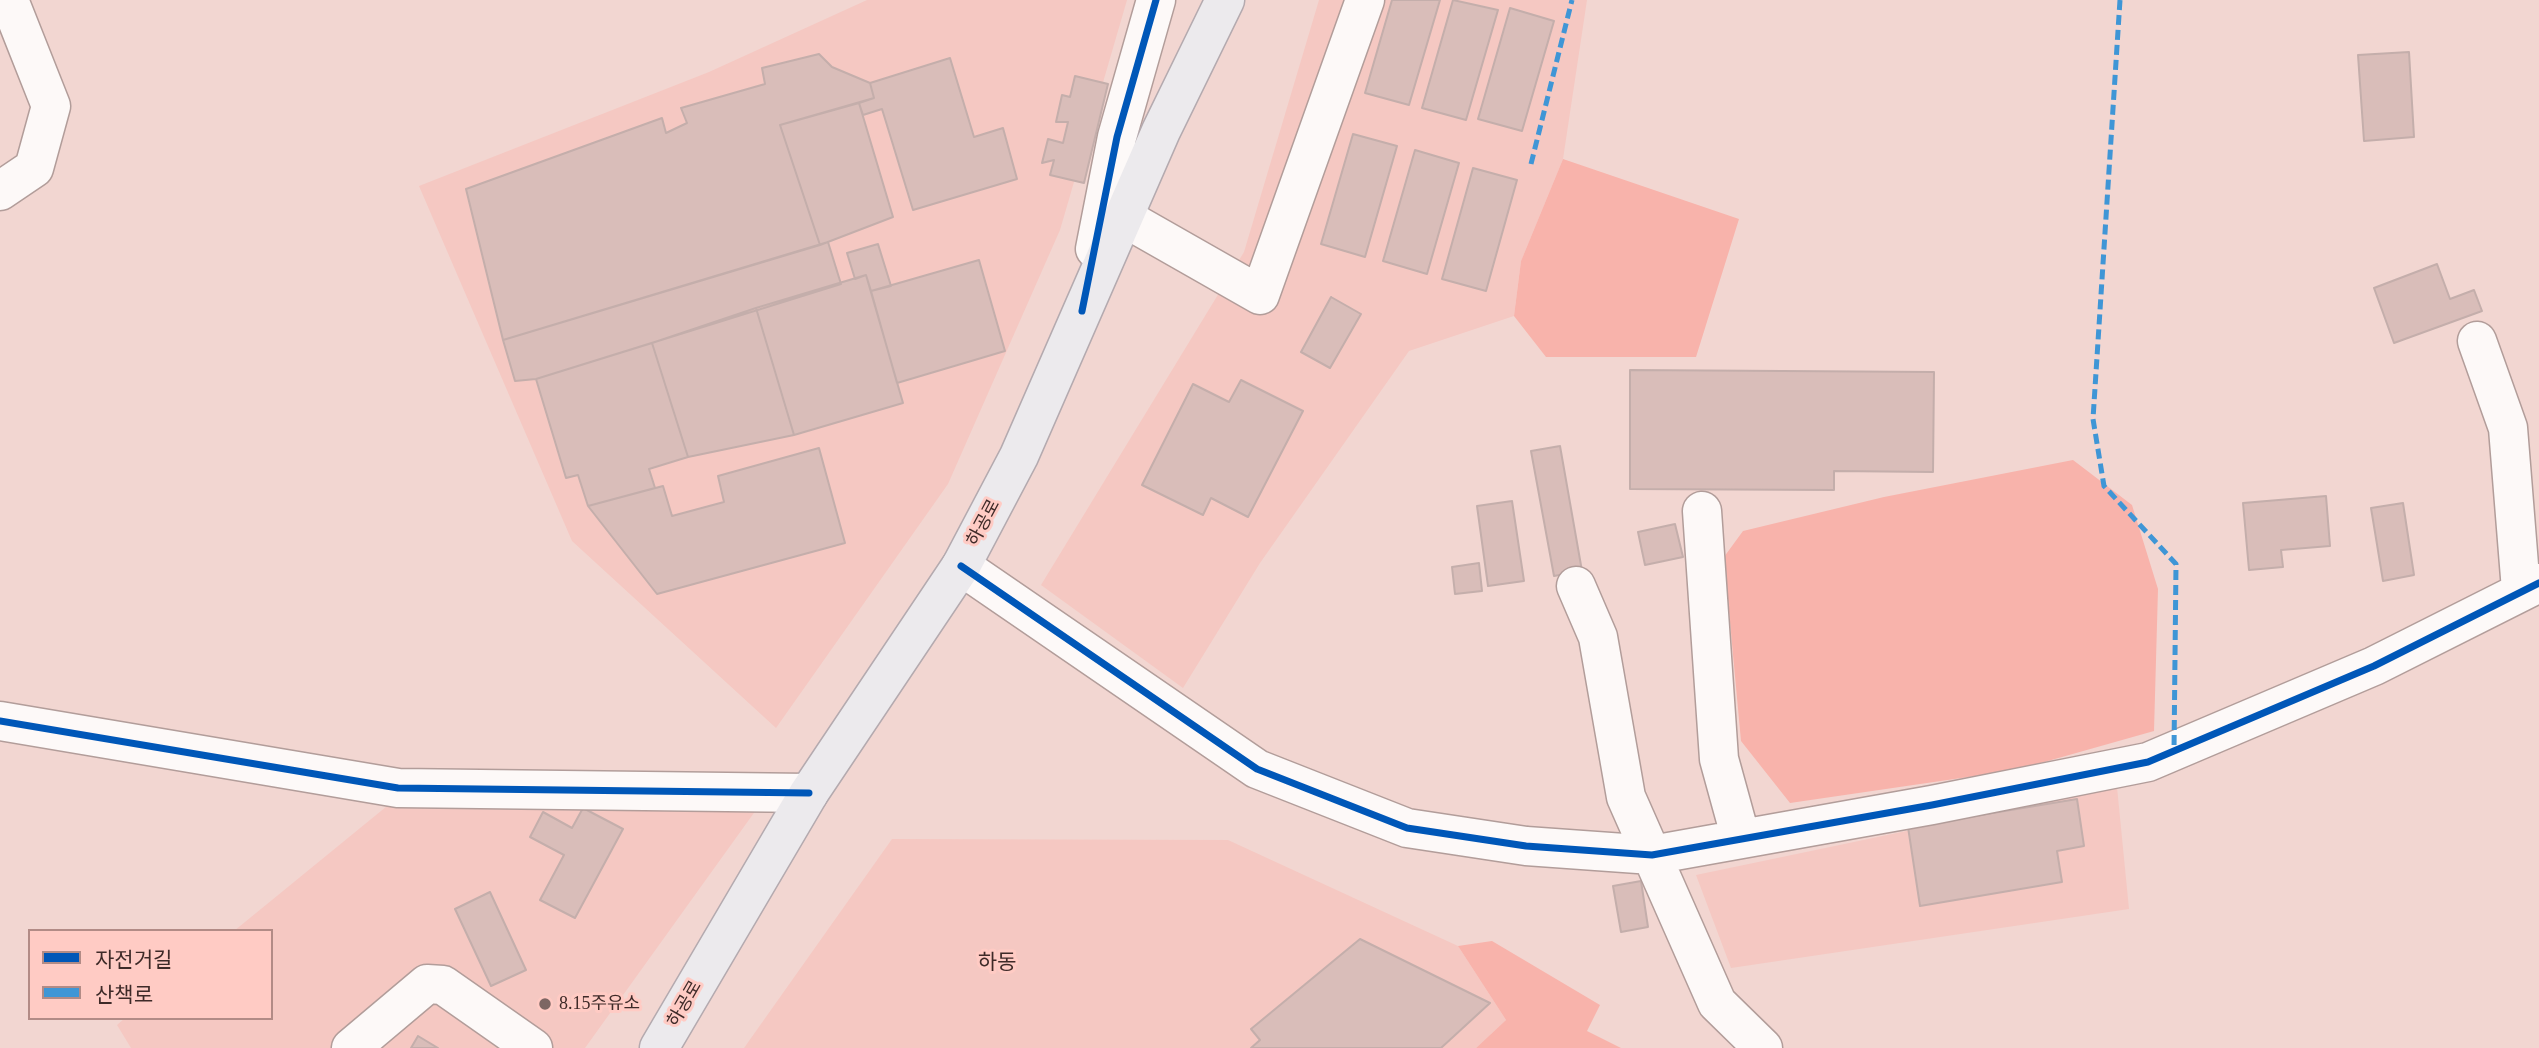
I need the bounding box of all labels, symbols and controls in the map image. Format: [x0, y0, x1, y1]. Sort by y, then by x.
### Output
street label: 하공로 [963, 496, 1005, 550]
legend [28, 929, 273, 1020]
text: 자전거길 [95, 948, 172, 972]
district label: 하동 [978, 950, 1016, 976]
street label: 하공로 [663, 977, 707, 1031]
text: 산책로 [95, 983, 153, 1007]
place label: 8.15주유소 [559, 993, 640, 1015]
marker: 8.15주유소 [537, 996, 553, 1012]

